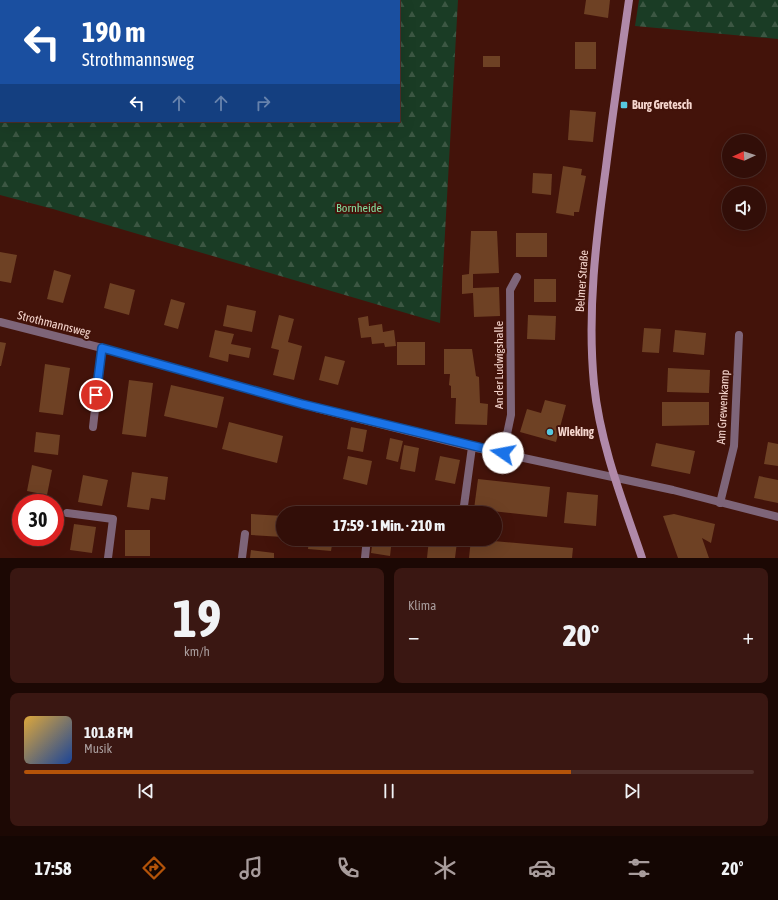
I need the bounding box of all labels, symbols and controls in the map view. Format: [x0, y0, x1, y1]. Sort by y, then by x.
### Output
icon: left [16, 16, 68, 68]
text: 190 m [82, 16, 145, 48]
text: Strothmannsweg [82, 49, 194, 70]
icon: left [126, 92, 148, 114]
icon: ahead [168, 92, 190, 114]
icon: ahead [210, 92, 232, 114]
icon: right [252, 92, 274, 114]
place label: Burg Gretesch [632, 98, 692, 112]
marker: Burg Gretesch [619, 100, 629, 110]
north arrow [722, 134, 766, 178]
map controls [722, 134, 766, 230]
button: sound [722, 186, 766, 230]
park label: Bornheide [336, 201, 382, 215]
street label: Belmer Straße [573, 250, 591, 312]
street label: Strothmannsweg [16, 308, 93, 340]
street label: An der Ludwigshalle [492, 321, 506, 409]
street label: Am Grewenkamp [714, 369, 732, 445]
pin [79, 378, 113, 412]
icon: arrive [85, 384, 107, 406]
place label: Wieking [557, 425, 595, 439]
marker: Wieking [545, 427, 555, 437]
position arrow [482, 432, 524, 474]
speed limit sign: 30 [12, 494, 64, 546]
text: 17:59 · 1 Min. · 210 m [333, 517, 445, 534]
text: 19 [173, 588, 221, 648]
text: Klima [408, 598, 436, 613]
text: 20° [563, 618, 599, 652]
text: − [408, 623, 419, 649]
text: + [743, 623, 754, 649]
text: km/h [184, 644, 210, 659]
text: 101.8 FM [84, 724, 133, 741]
text: Musik [84, 741, 112, 756]
icon: previous [135, 780, 157, 802]
icon: pause [378, 780, 400, 802]
icon: next [621, 780, 643, 802]
icon: directions [140, 854, 168, 882]
icon: music [237, 854, 265, 882]
icon: phone [334, 854, 362, 882]
icon: climate [431, 854, 459, 882]
icon: car [528, 854, 556, 882]
icon: filters [625, 854, 653, 882]
text: 17:58 [34, 858, 71, 879]
text: 20° [722, 858, 744, 879]

